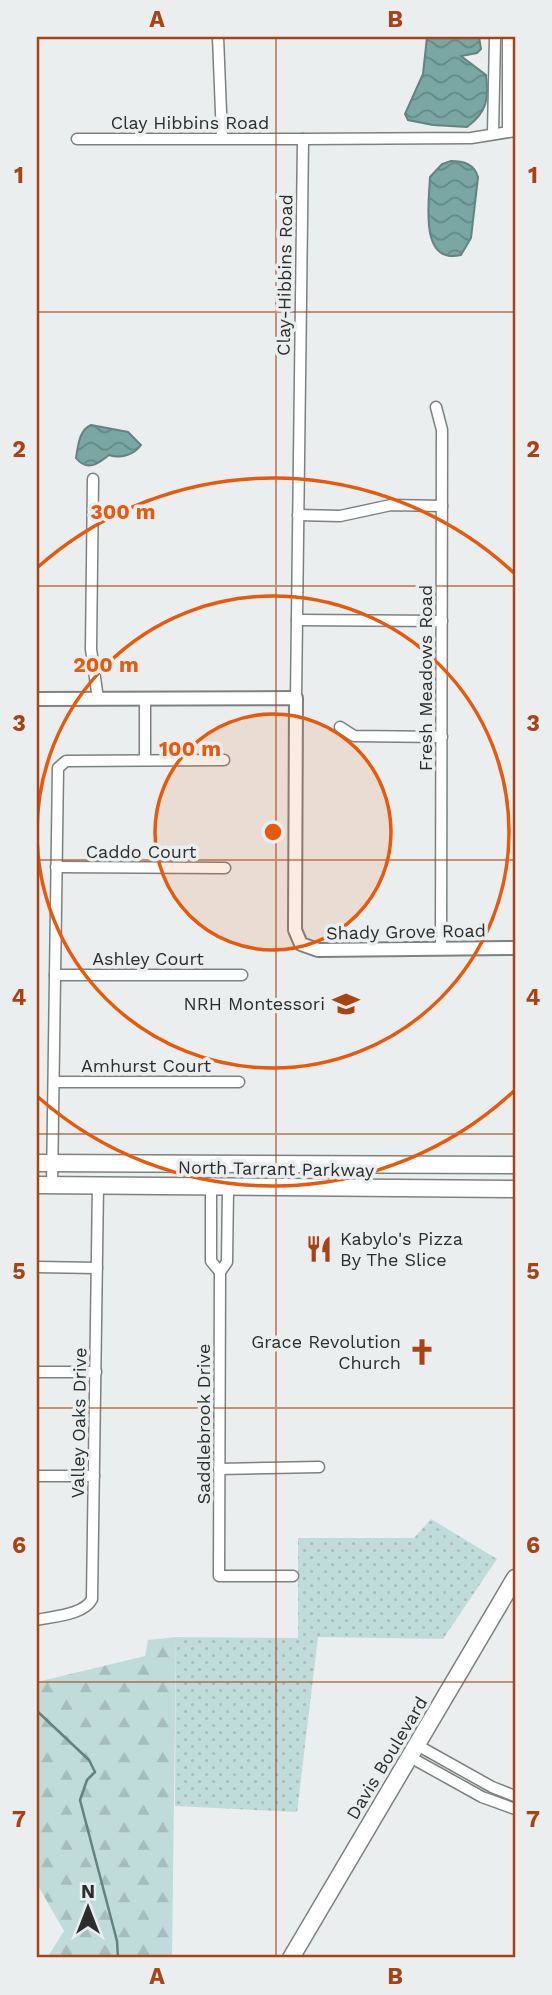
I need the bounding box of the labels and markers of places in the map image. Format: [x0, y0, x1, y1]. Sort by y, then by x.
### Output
centre of rings [261, 820, 285, 844]
school or university icon: NRH Montessori [331, 989, 361, 1019]
place label: NRH Montessori [184, 993, 325, 1014]
place label: Kabylo's Pizza By The Slice [340, 1228, 463, 1270]
restaurant icon: Kabylo's Pizza By The Slice [304, 1234, 334, 1264]
place label: Grace Revolution Church [251, 1331, 401, 1373]
church icon: Grace Revolution Church [407, 1337, 437, 1367]

